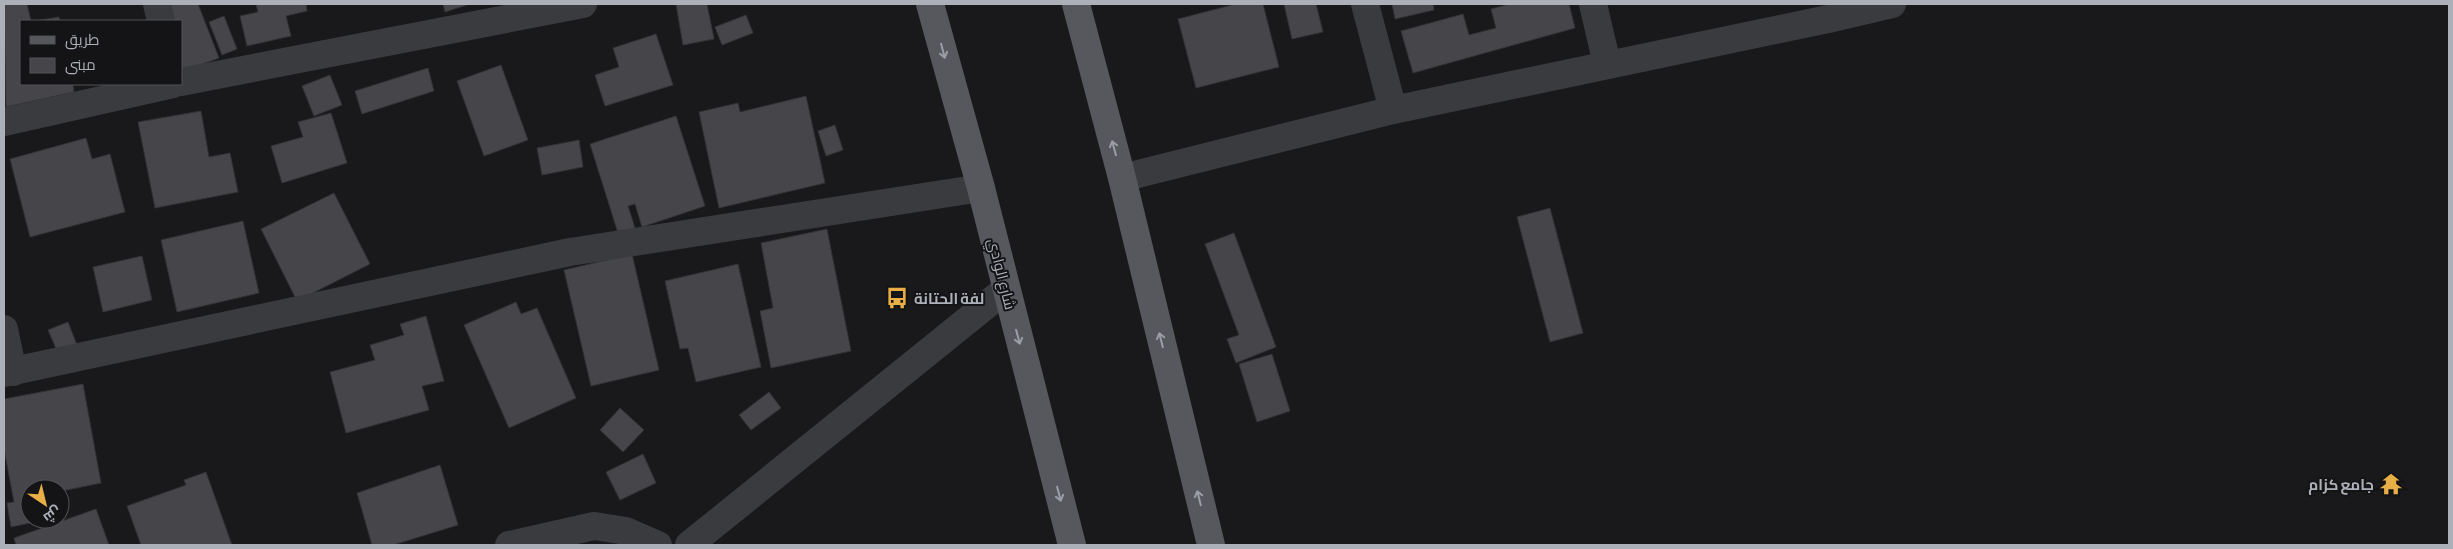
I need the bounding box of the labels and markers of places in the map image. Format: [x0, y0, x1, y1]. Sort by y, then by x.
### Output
bus stop icon: لفة الحتانة [884, 285, 910, 311]
place label: لفة الحتانة [914, 290, 984, 307]
temple icon: جامع كزام [2378, 471, 2404, 497]
place label: جامع كزام [2308, 476, 2374, 495]

